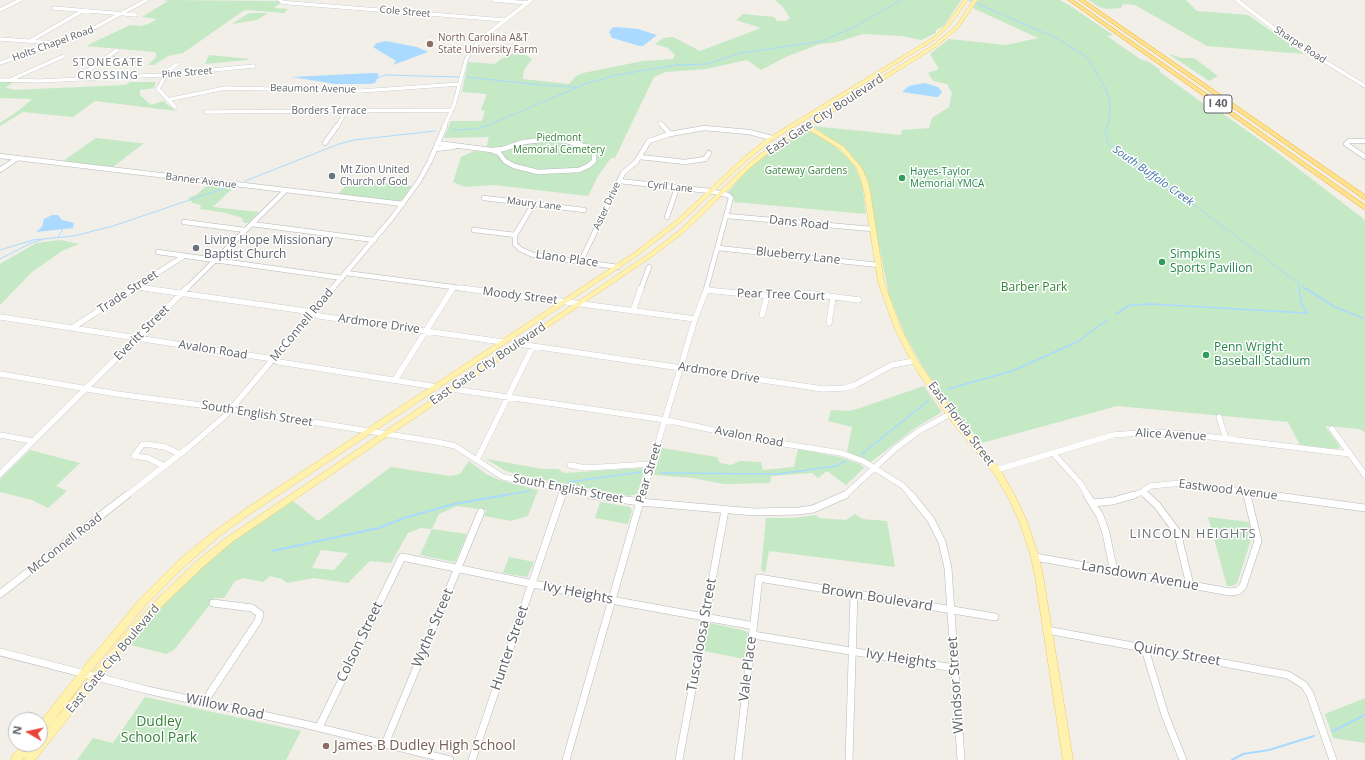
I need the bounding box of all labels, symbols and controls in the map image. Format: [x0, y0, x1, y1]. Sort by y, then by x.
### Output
street label: Cole Street [379, 4, 431, 20]
street label: Holts Chapel Road [11, 24, 95, 64]
street label: Sharpe Road [1272, 24, 1328, 66]
place label: North Carolina A&T State University Farm [438, 32, 538, 56]
marker: North Carolina A&T State University Farm [425, 39, 435, 49]
district label: STONEGATE CROSSING [72, 56, 144, 82]
street label: Pine Street [161, 65, 213, 81]
street label: East Gate City Boulevard [764, 72, 886, 158]
street label: Beaumont Avenue [270, 82, 356, 96]
road number: I 40 [1204, 95, 1232, 113]
street label: Borders Terrace [291, 105, 367, 117]
park label: Piedmont Memorial Cemetery [513, 132, 605, 156]
water label: South Buffalo Creek [1110, 143, 1196, 209]
place label: Mt Zion United Church of God [340, 164, 409, 188]
park label: Gateway Gardens [765, 165, 847, 177]
place label: Hayes-Taylor Memorial YMCA [910, 166, 984, 190]
street label: Banner Avenue [165, 171, 237, 191]
marker: Mt Zion United Church of God [327, 171, 337, 181]
marker: Hayes-Taylor Memorial YMCA [897, 173, 907, 183]
street label: Cyril Lane [647, 179, 693, 195]
street label: Aster Drive [591, 180, 623, 232]
street label: Maury Lane [506, 195, 562, 213]
street label: Dans Road [768, 213, 830, 233]
place label: Living Hope Missionary Baptist Church [204, 234, 333, 262]
marker: Living Hope Missionary Baptist Church [191, 243, 201, 253]
street label: Blueberry Lane [755, 244, 841, 268]
street label: Llano Place [535, 247, 599, 271]
place label: Simpkins Sports Pavilion [1170, 248, 1253, 276]
marker: Simpkins Sports Pavilion [1157, 257, 1167, 267]
street label: Trade Street [95, 267, 161, 317]
park label: Barber Park [1001, 281, 1067, 295]
street label: Moody Street [482, 284, 558, 308]
street label: McConnell Road [267, 286, 337, 364]
street label: Pear Tree Court [737, 286, 825, 304]
street label: Everitt Street [111, 302, 173, 364]
street label: Ardmore Drive [337, 311, 421, 337]
street label: East Gate City Boulevard [427, 320, 549, 408]
street label: Avalon Road [177, 337, 249, 363]
place label: Penn Wright Baseball Stadium [1214, 341, 1310, 369]
marker: Penn Wright Baseball Stadium [1201, 350, 1211, 360]
street label: Ardmore Drive [677, 359, 761, 387]
street label: East Florida Street [925, 379, 997, 469]
street label: South English Street [200, 398, 314, 430]
street label: Avalon Road [713, 423, 785, 451]
street label: Alice Avenue [1135, 426, 1207, 444]
street label: Pear Street [633, 441, 665, 505]
street label: South English Street [512, 471, 624, 507]
street label: Eastwood Avenue [1178, 477, 1278, 503]
street label: McConnell Road [25, 510, 105, 578]
district label: LINCOLN HEIGHTS [1129, 526, 1257, 542]
street label: Lansdown Avenue [1080, 557, 1200, 595]
street label: Tuscaloosa Street [684, 577, 720, 693]
street label: Ivy Heights [541, 578, 615, 608]
street label: Brown Boulevard [820, 581, 934, 615]
street label: Wythe Street [409, 586, 457, 670]
street label: Colson Street [333, 599, 387, 685]
street label: East Gate City Boulevard [63, 602, 163, 716]
street label: Hunter Street [488, 603, 532, 693]
street label: Vale Place [736, 635, 760, 703]
street label: Windsor Street [944, 636, 968, 734]
street label: Quincy Street [1132, 638, 1222, 670]
street label: Ivy Heights [865, 645, 937, 673]
street label: Willow Road [184, 690, 266, 724]
north arrow [8, 712, 48, 752]
park label: Dudley School Park [121, 714, 197, 746]
text: N [9, 725, 25, 736]
place label: James B Dudley High School [334, 738, 516, 754]
marker: James B Dudley High School [321, 741, 331, 751]

